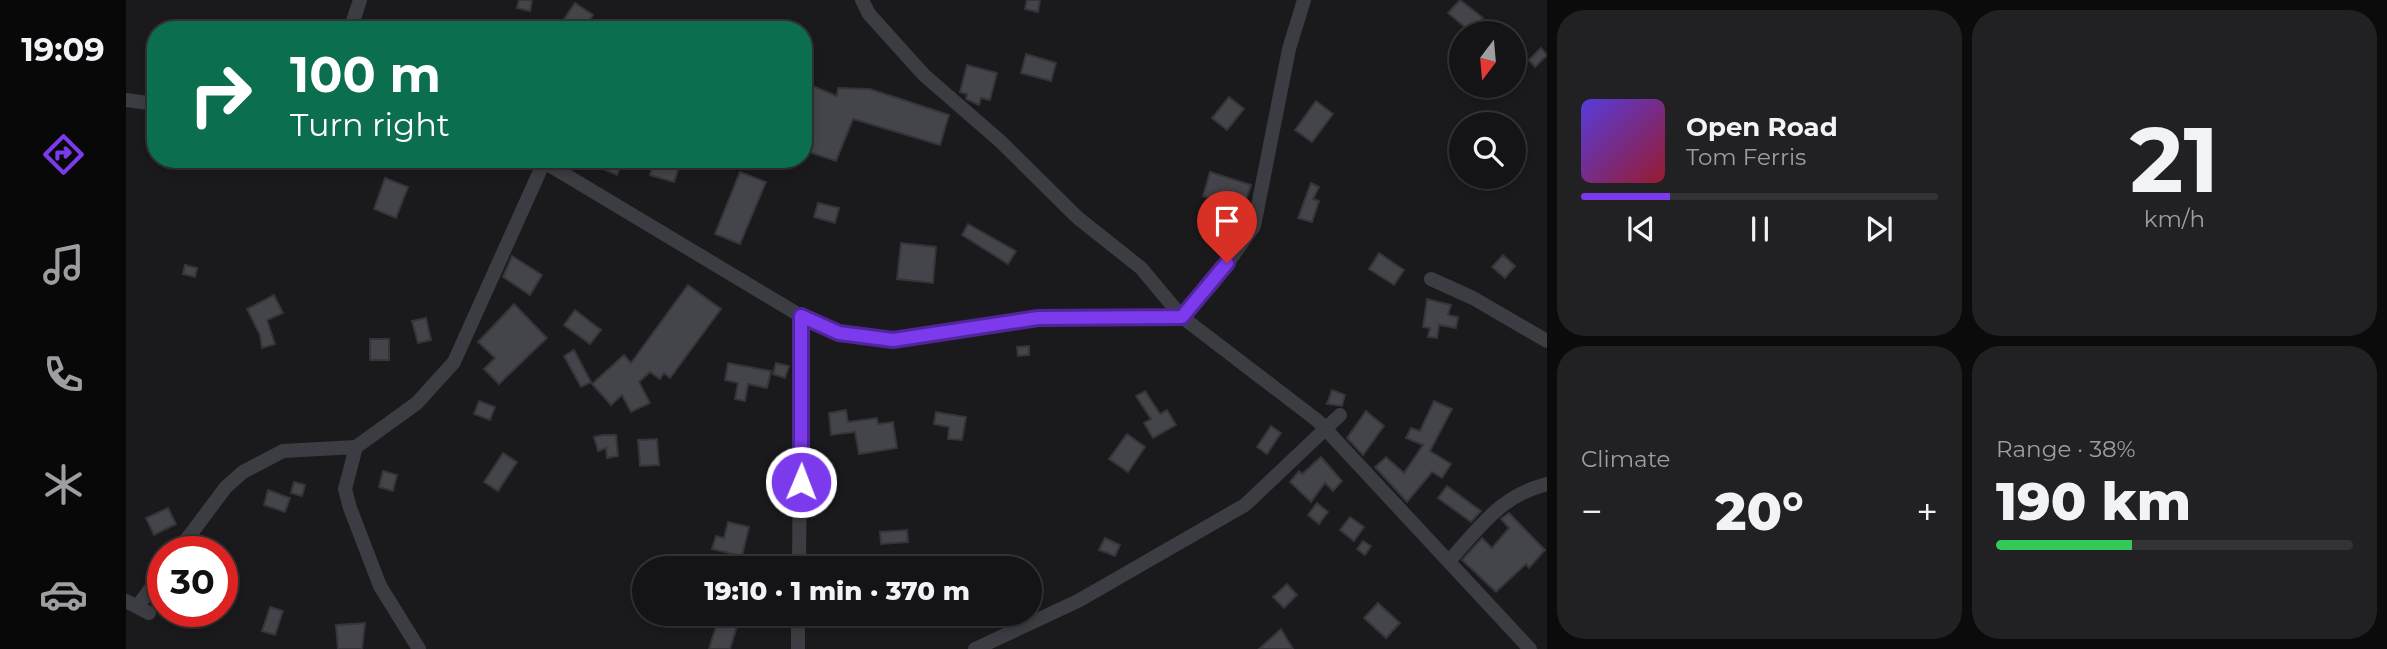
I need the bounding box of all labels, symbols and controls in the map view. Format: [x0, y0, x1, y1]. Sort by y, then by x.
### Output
north arrow [1449, 21, 1526, 98]
map controls [1449, 21, 1526, 189]
text: 19:09 [21, 30, 105, 69]
text: 100 m [290, 45, 441, 104]
icon: right [175, 49, 266, 140]
text: 21 [2130, 104, 2219, 215]
text: Turn right [290, 105, 450, 144]
text: Open Road [1686, 111, 1838, 143]
button: search [1449, 112, 1526, 189]
icon: directions [39, 130, 88, 179]
text: Tom Ferris [1686, 143, 1806, 171]
pin [1197, 191, 1257, 263]
icon: arrive [1208, 202, 1246, 240]
text: km/h [2144, 205, 2205, 233]
icon: previous [1622, 210, 1660, 248]
icon: pause [1741, 210, 1779, 248]
icon: next [1860, 210, 1898, 248]
icon: music [39, 240, 88, 289]
icon: phone [39, 350, 88, 399]
text: Range · 38% [1996, 435, 2136, 463]
position arrow [764, 445, 838, 519]
text: Climate [1581, 445, 1670, 473]
icon: climate [39, 460, 88, 509]
text: 190 km [1996, 470, 2191, 533]
text: 20° [1715, 480, 1804, 543]
text: − [1581, 488, 1603, 535]
text: + [1916, 488, 1938, 535]
speed limit sign: 30 [147, 536, 238, 627]
icon: car [39, 570, 88, 619]
text: 19:10 · 1 min · 370 m [704, 575, 970, 607]

